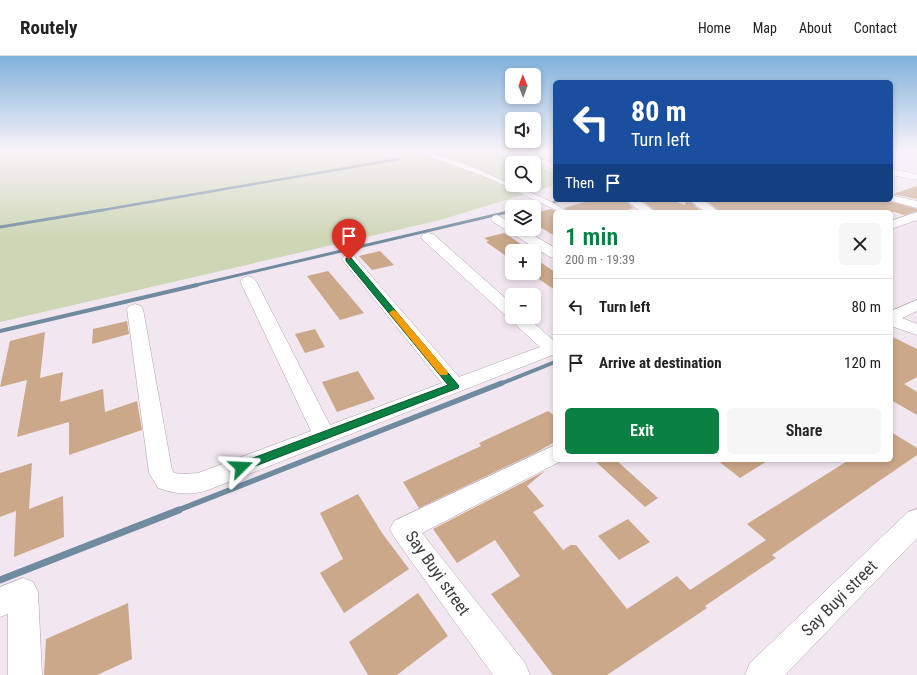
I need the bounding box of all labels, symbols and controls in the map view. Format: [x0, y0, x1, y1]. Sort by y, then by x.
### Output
text: Routely [20, 16, 77, 39]
text: Home [698, 20, 731, 36]
text: Map [753, 20, 777, 36]
text: About [799, 20, 832, 36]
text: Contact [854, 20, 897, 36]
north arrow [505, 68, 541, 104]
map controls [505, 68, 541, 324]
text: 80 m [631, 95, 687, 128]
icon: left [565, 96, 617, 148]
button: sound [505, 112, 541, 148]
text: Turn left [631, 129, 690, 150]
button: search [505, 156, 541, 192]
icon: arrive [602, 172, 624, 194]
text: Then [565, 174, 594, 192]
button: layers [505, 200, 541, 236]
pin [332, 219, 366, 260]
text: 1 min [565, 223, 618, 251]
button: close [839, 223, 881, 265]
icon: arrive [338, 225, 360, 247]
button: + [505, 244, 541, 280]
text: 200 m · 19:39 [565, 252, 635, 267]
button: − [505, 288, 541, 324]
icon: left [565, 296, 587, 318]
text: Turn left [599, 298, 650, 316]
text: 80 m [851, 298, 881, 316]
icon: arrive [565, 352, 587, 374]
text: Arrive at destination [599, 354, 722, 372]
text: 120 m [844, 354, 881, 372]
button: Exit [565, 408, 719, 454]
button: Share [727, 408, 881, 454]
position arrow [220, 446, 262, 488]
street label: Say Buyi street [401, 527, 475, 619]
street label: Say Buyi street [797, 556, 881, 640]

